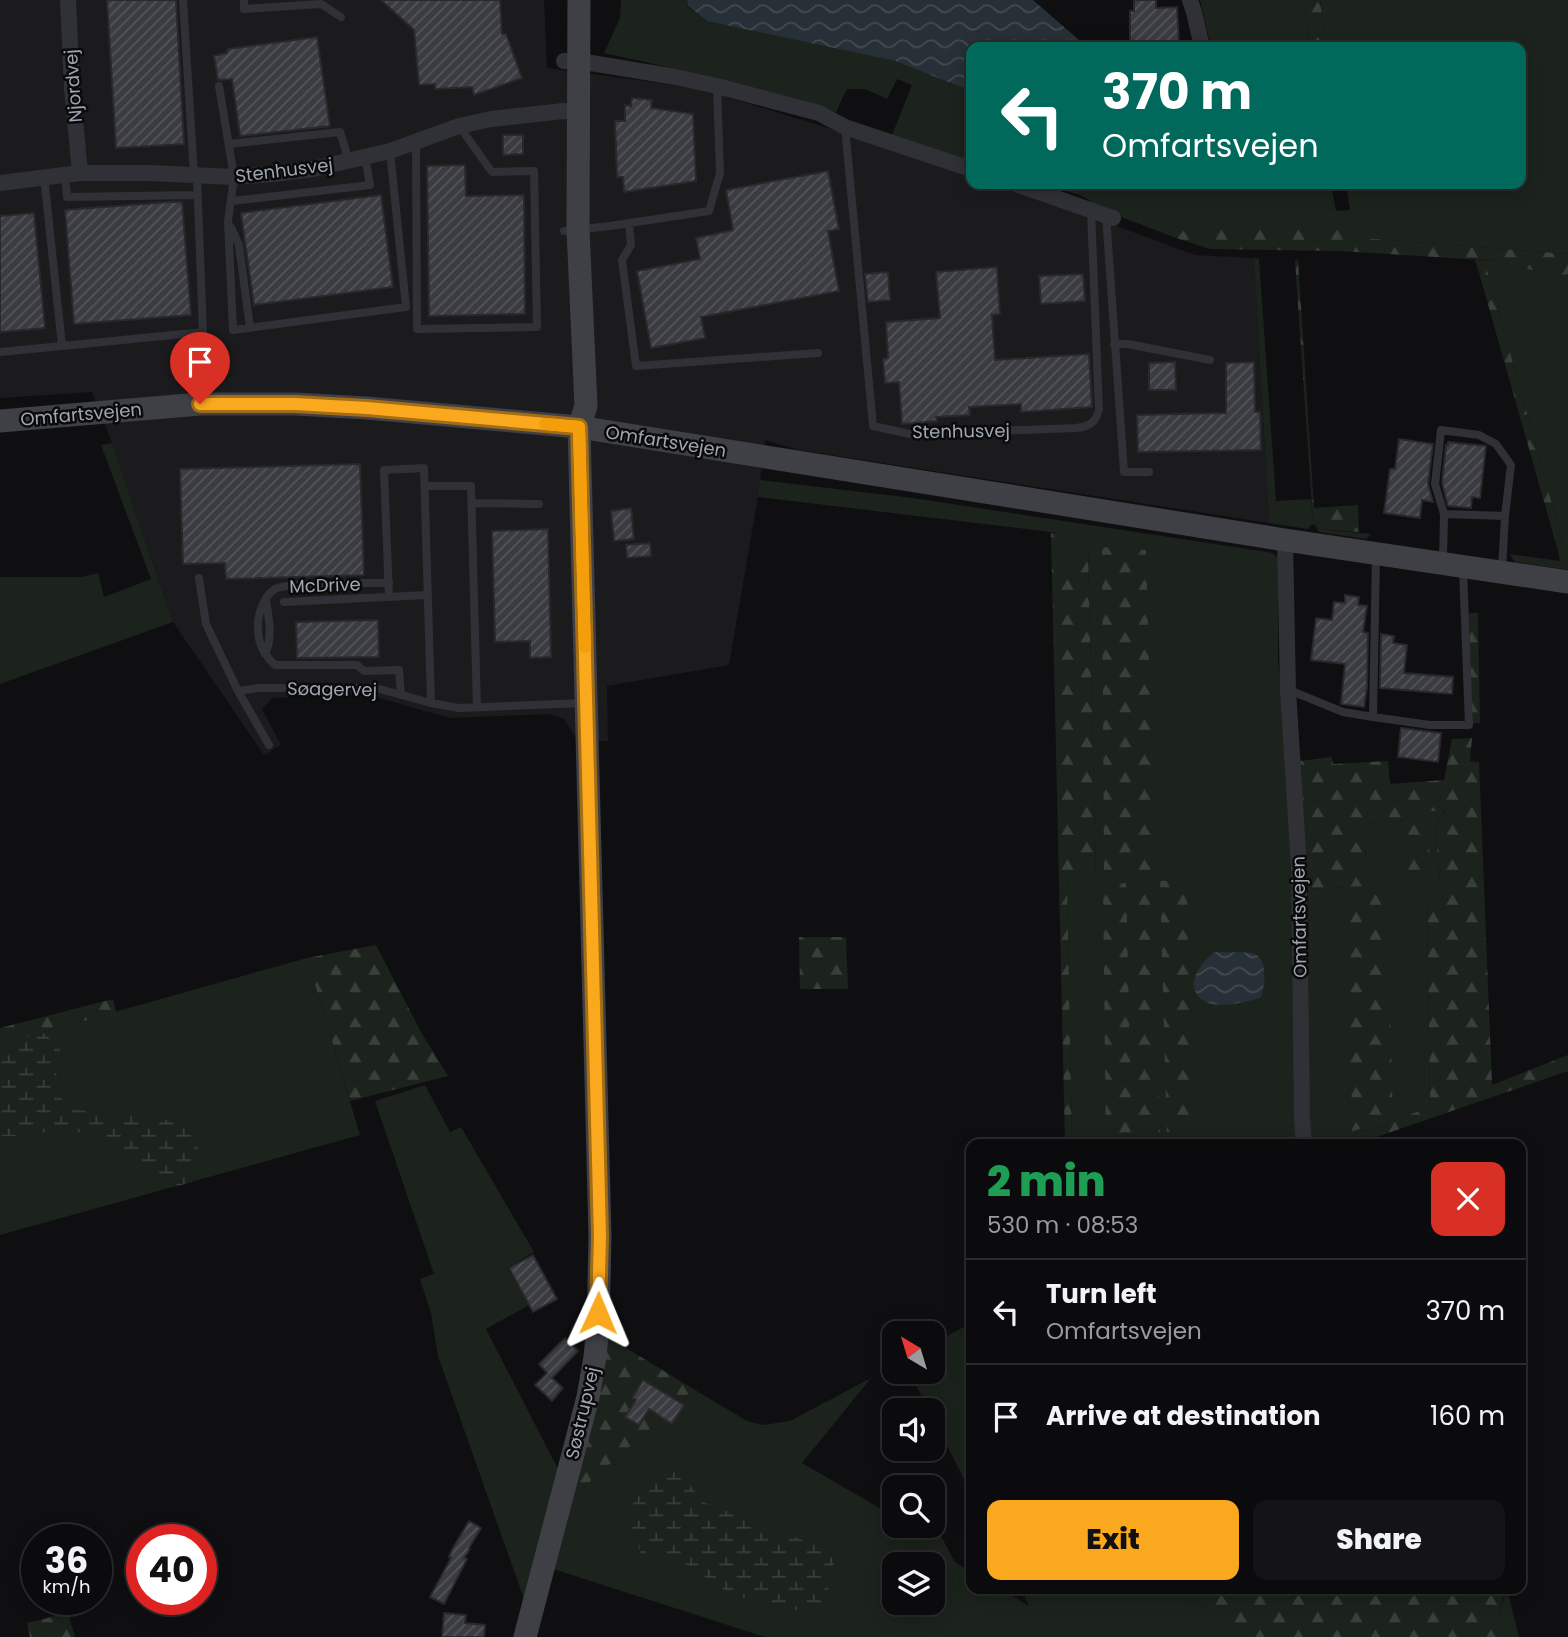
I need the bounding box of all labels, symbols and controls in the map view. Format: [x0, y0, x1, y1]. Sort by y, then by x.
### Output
street label: Njordvej [58, 49, 88, 123]
text: 370 m [1102, 58, 1252, 126]
icon: left [987, 70, 1078, 161]
text: Omfartsvejen [1102, 123, 1319, 168]
street label: Stenhusvej [234, 152, 334, 188]
pin [170, 332, 230, 404]
icon: arrive [181, 343, 219, 381]
street label: Omfartsvejen [19, 396, 143, 432]
street label: Stenhusvej [912, 418, 1010, 444]
street label: Omfartsvejen [604, 419, 728, 463]
street label: McDrive [289, 571, 361, 599]
street label: Søagervej [287, 676, 377, 702]
street label: Omfartsvejen [1285, 856, 1313, 978]
text: 2 min [987, 1152, 1105, 1211]
button: close [1431, 1162, 1505, 1236]
text: 530 m · 08:53 [987, 1209, 1138, 1241]
position arrow [561, 1276, 635, 1350]
text: Turn left [1046, 1276, 1157, 1312]
icon: left [987, 1293, 1025, 1331]
text: 370 m [1425, 1293, 1505, 1329]
text: Omfartsvejen [1046, 1315, 1202, 1347]
north arrow [882, 1321, 945, 1384]
map controls [882, 1321, 945, 1615]
street label: Søstrupvej [559, 1364, 605, 1462]
button: sound [882, 1398, 945, 1461]
icon: arrive [987, 1398, 1025, 1436]
text: Arrive at destination [1046, 1398, 1321, 1434]
text: 160 m [1430, 1398, 1505, 1434]
button: search [882, 1475, 945, 1538]
button: Exit [987, 1500, 1239, 1580]
button: Share [1253, 1500, 1505, 1580]
speed limit sign: 40 [126, 1524, 217, 1615]
text: 36 [45, 1536, 88, 1585]
button: layers [882, 1552, 945, 1615]
text: km/h [43, 1574, 90, 1599]

